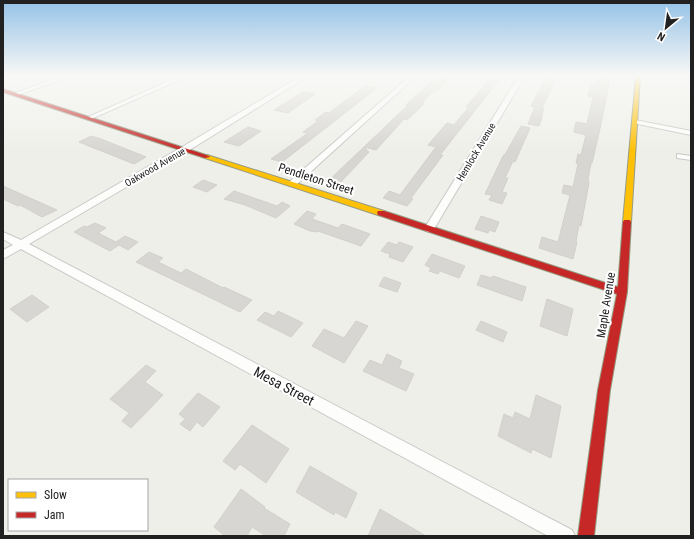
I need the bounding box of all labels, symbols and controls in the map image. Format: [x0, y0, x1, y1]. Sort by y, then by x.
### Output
north arrow [646, 8, 686, 48]
text: N [655, 29, 667, 44]
street label: Hemlock Avenue [454, 121, 498, 183]
street label: Oakwood Avenue [123, 145, 187, 189]
street label: Pendleton Street [277, 160, 356, 198]
street label: Maple Avenue [594, 271, 618, 339]
street label: Mesa Street [251, 363, 317, 409]
legend [8, 479, 148, 531]
text: Slow [44, 488, 67, 502]
text: Jam [44, 508, 65, 522]

